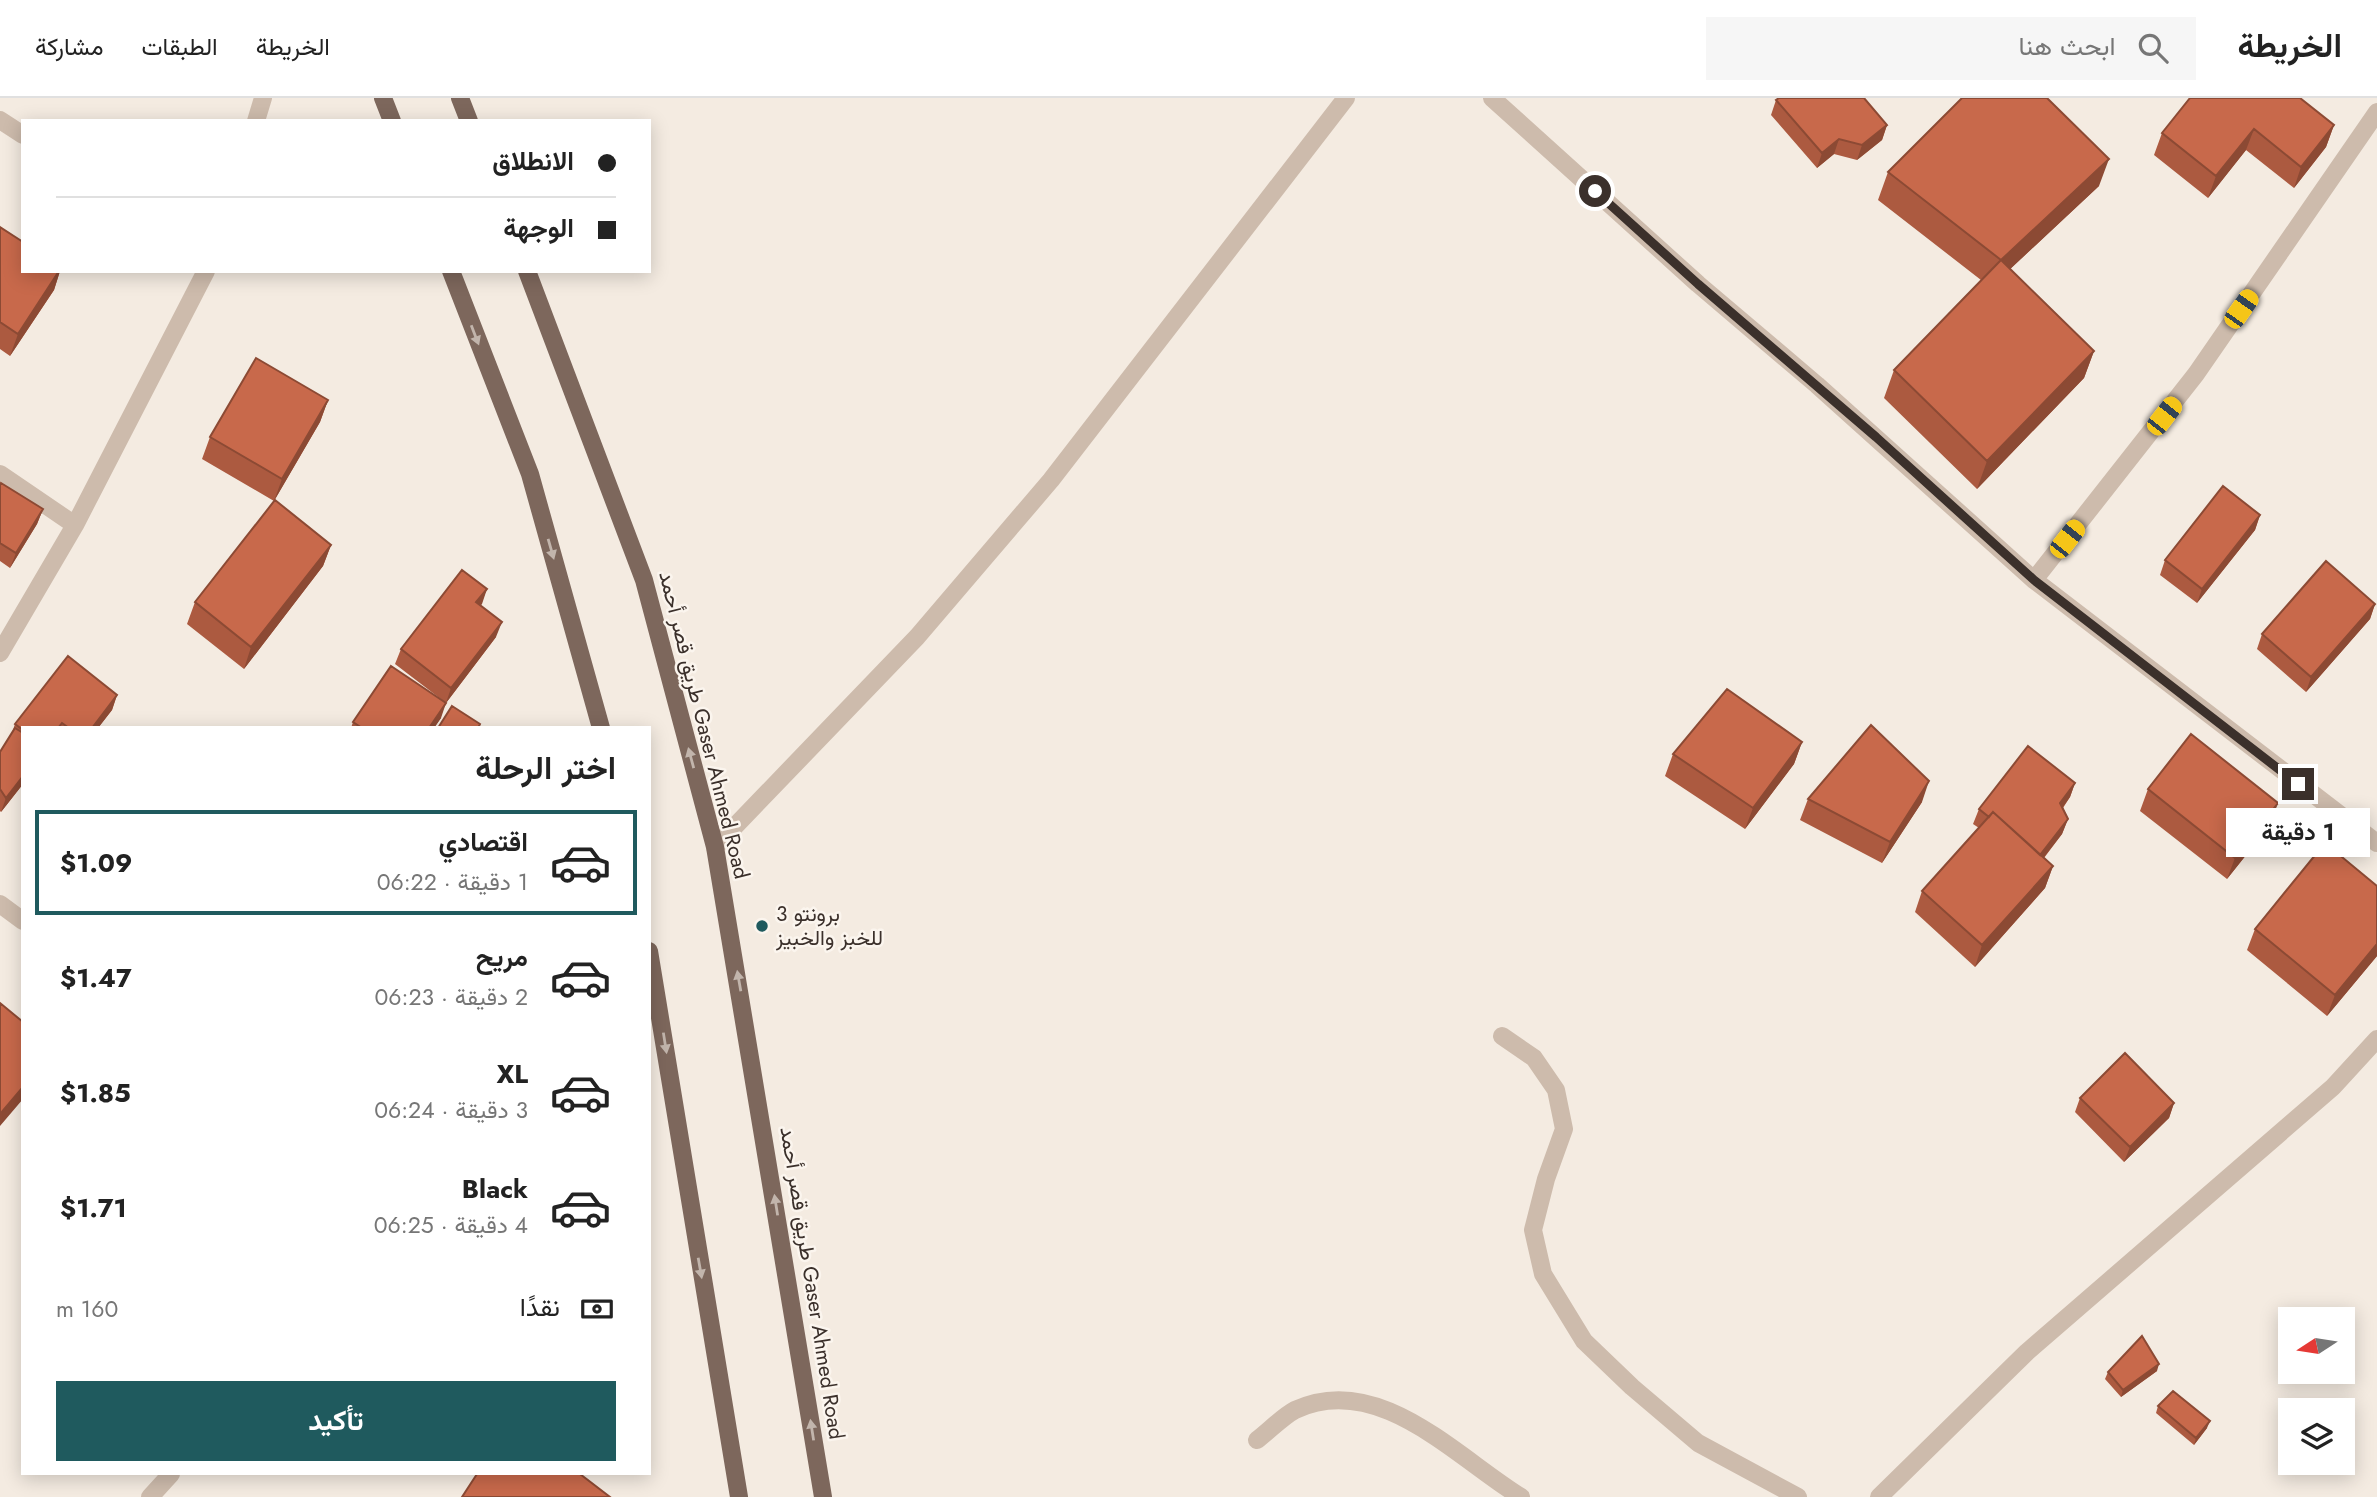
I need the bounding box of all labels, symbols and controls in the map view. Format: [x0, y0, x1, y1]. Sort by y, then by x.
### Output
search box [1706, 17, 2196, 80]
text: الخريطة [2238, 22, 2342, 69]
text: ابحث هنا [2019, 27, 2116, 65]
text: مشاركة [35, 29, 103, 64]
text: الطبقات [141, 29, 218, 64]
text: الخريطة [256, 29, 330, 64]
icon: search [2134, 29, 2172, 67]
text: الانطلاق [492, 142, 574, 180]
route start [1579, 175, 1611, 207]
text: الوجهة [503, 209, 574, 247]
car [2221, 286, 2262, 332]
one-way arrow [470, 324, 481, 345]
car [2143, 393, 2186, 439]
car [2046, 516, 2089, 562]
one-way arrow [546, 538, 557, 560]
street label: طريق قصر أحمد Gaser Ahmed Road [651, 568, 757, 882]
text: اختر الرحلة [475, 745, 616, 791]
one-way arrow [685, 747, 696, 769]
route end [2282, 768, 2314, 800]
callout: 1 دقيقة [2226, 808, 2370, 858]
text: 1 دقيقة [2262, 815, 2334, 849]
text: اقتصادي [439, 823, 528, 861]
icon: car [549, 831, 612, 894]
text: $1.09 [60, 844, 132, 882]
text: 1 دقيقة · 06:22 [377, 865, 528, 899]
place label: برونتو 3 للخبز والخبيز [775, 899, 883, 953]
marker: برونتو 3 للخبز والخبيز [754, 918, 770, 934]
text: مريح [476, 938, 528, 976]
icon: car [549, 946, 612, 1009]
text: $1.47 [60, 959, 132, 997]
one-way arrow [733, 970, 744, 992]
text: 2 دقيقة · 06:23 [374, 980, 528, 1014]
one-way arrow [660, 1032, 671, 1054]
text: XL [496, 1055, 528, 1093]
icon: car [549, 1061, 612, 1124]
text: $1.85 [60, 1074, 131, 1112]
text: 3 دقيقة · 06:24 [374, 1093, 528, 1127]
street label: طريق قصر أحمد Gaser Ahmed Road [772, 1125, 852, 1441]
text: Black [462, 1170, 528, 1208]
icon: car [549, 1176, 612, 1239]
text: $1.71 [60, 1189, 127, 1227]
one-way arrow [770, 1194, 781, 1216]
text: 4 دقيقة · 06:25 [374, 1208, 528, 1242]
one-way arrow [695, 1257, 706, 1279]
text: نقدًا [520, 1288, 560, 1326]
icon: cash [578, 1290, 616, 1328]
text: 160 m [56, 1292, 118, 1326]
north arrow [2278, 1307, 2356, 1384]
map controls [2278, 1307, 2355, 1475]
button: تأكيد [56, 1381, 616, 1461]
button: layers [2278, 1398, 2355, 1475]
one-way arrow [806, 1419, 817, 1441]

